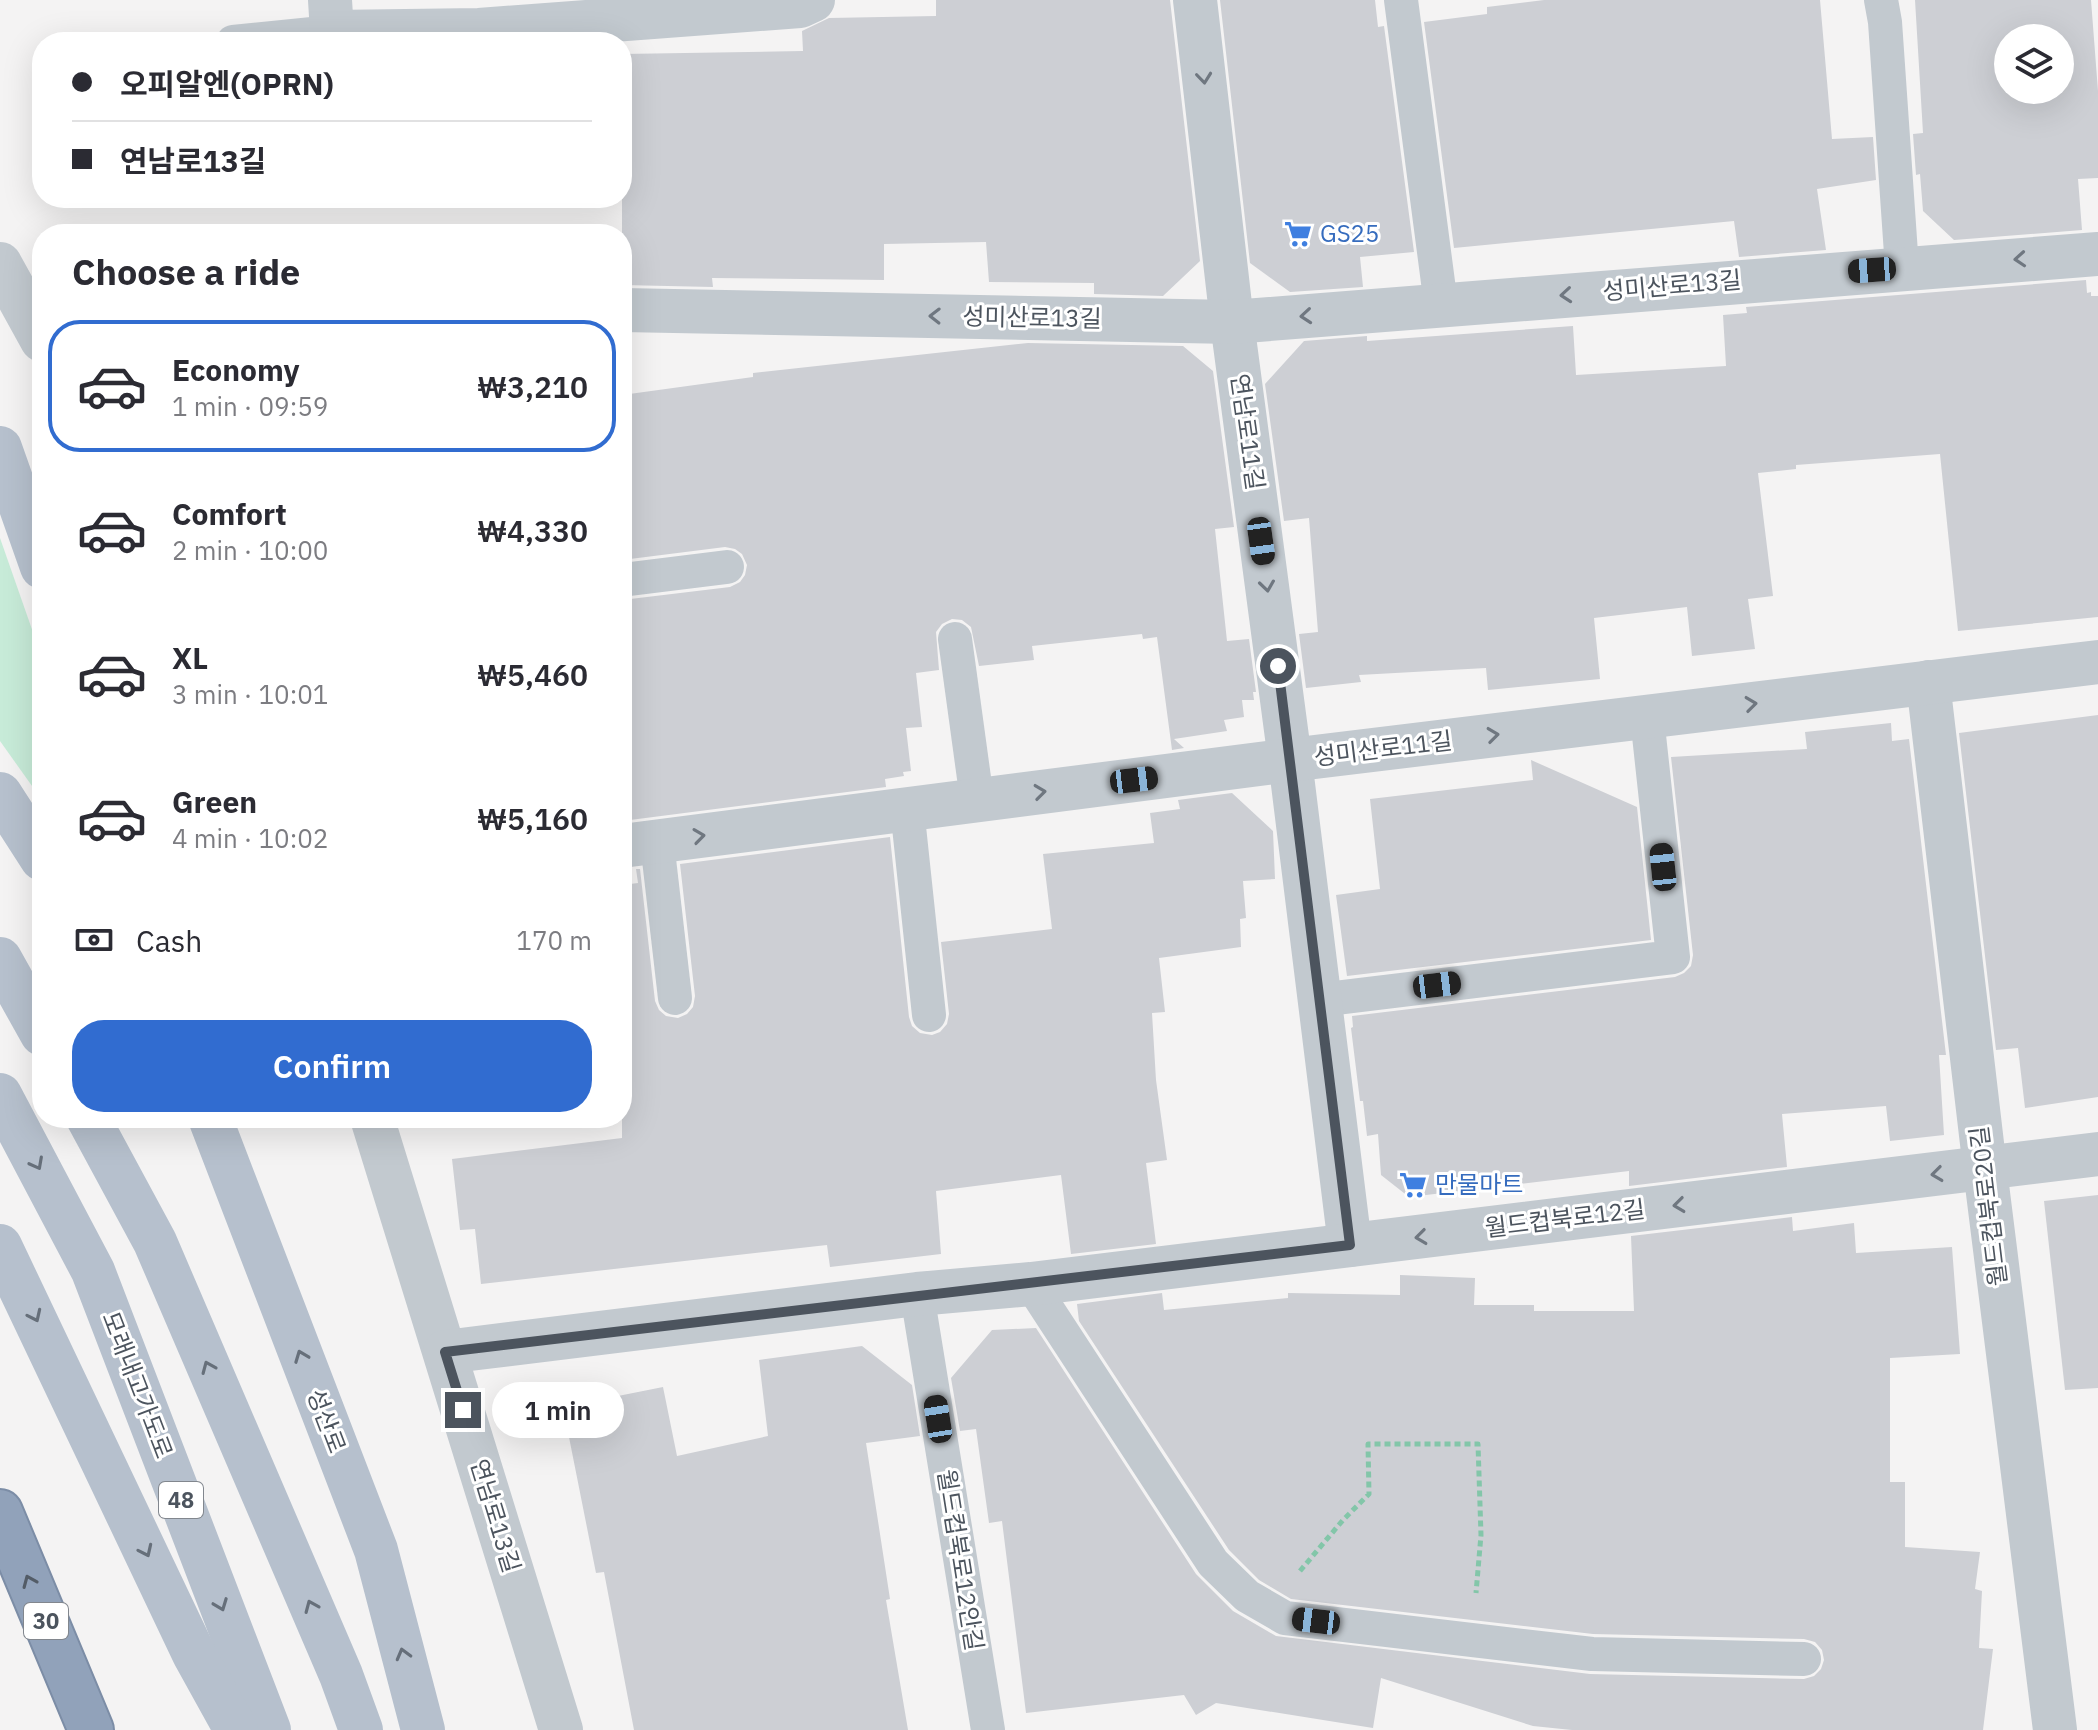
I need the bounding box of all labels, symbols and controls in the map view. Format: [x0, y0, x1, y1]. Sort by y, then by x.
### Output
map controls [1994, 24, 2074, 104]
button: layers [1994, 24, 2074, 104]
text: 오피알엔(OPRN) [120, 64, 334, 103]
one-way arrow [1196, 71, 1213, 84]
text: 연남로13길 [120, 141, 266, 180]
place label: GS25 [1320, 217, 1379, 249]
supermarket icon: GS25 [1283, 219, 1313, 249]
text: Choose a ride [72, 248, 300, 295]
one-way arrow [2013, 251, 2026, 268]
car [1847, 256, 1897, 284]
street label: 성미산로13길 [1601, 263, 1743, 307]
one-way arrow [1559, 286, 1572, 303]
street label: 성미산로13길 [962, 300, 1102, 334]
one-way arrow [928, 307, 941, 325]
one-way arrow [1299, 307, 1312, 324]
icon: car [76, 350, 148, 422]
text: Economy [172, 350, 300, 389]
text: ₩3,210 [477, 367, 588, 406]
street label: 연남로11길 [1224, 372, 1272, 492]
text: 1 min · 09:59 [172, 389, 328, 423]
icon: car [76, 494, 148, 566]
text: Comfort [172, 494, 287, 533]
text: ₩4,330 [477, 511, 588, 550]
car [1246, 516, 1276, 566]
text: 2 min · 10:00 [172, 533, 328, 567]
one-way arrow [1258, 579, 1275, 592]
icon: car [76, 638, 148, 710]
text: XL [172, 638, 208, 677]
route start [1260, 648, 1296, 684]
text: ₩5,460 [477, 655, 588, 694]
text: 3 min · 10:01 [172, 677, 328, 711]
one-way arrow [1744, 696, 1758, 713]
street label: 성미산로11길 [1312, 724, 1454, 772]
one-way arrow [1487, 727, 1500, 744]
car [1109, 765, 1159, 795]
icon: car [76, 782, 148, 854]
text: Green [172, 782, 257, 821]
one-way arrow [1034, 784, 1047, 801]
text: ₩5,160 [477, 799, 588, 838]
text: 4 min · 10:02 [172, 821, 328, 855]
one-way arrow [692, 828, 706, 845]
car [1649, 842, 1677, 892]
icon: cash [72, 918, 116, 962]
text: Cash [136, 921, 202, 960]
text: 170 m [516, 923, 592, 957]
car [1412, 970, 1462, 1000]
button: Confirm [72, 1020, 592, 1112]
street label: 월드컵북로20길 [1962, 1124, 2014, 1288]
one-way arrow [27, 1155, 42, 1170]
one-way arrow [1930, 1166, 1943, 1183]
place label: 만물마트 [1435, 1168, 1523, 1200]
supermarket icon: 만물마트 [1398, 1170, 1428, 1200]
street label: 월드컵북로12길 [1483, 1192, 1647, 1244]
one-way arrow [1672, 1197, 1685, 1214]
one-way arrow [1414, 1228, 1427, 1245]
street label: 모래내고가도로 [95, 1307, 181, 1463]
one-way arrow [25, 1308, 41, 1322]
one-way arrow [294, 1350, 311, 1364]
one-way arrow [202, 1361, 218, 1375]
callout: 1 min [491, 1382, 623, 1438]
street label: 성산로 [300, 1384, 354, 1457]
route end [445, 1392, 481, 1428]
text: 1 min [524, 1393, 592, 1427]
car [922, 1393, 954, 1445]
street label: 연남로13길 [464, 1455, 528, 1576]
street label: 월드컵북로12안길 [931, 1467, 991, 1653]
road number: 48 [159, 1482, 203, 1518]
one-way arrow [136, 1543, 152, 1557]
one-way arrow [22, 1574, 38, 1589]
one-way arrow [211, 1597, 228, 1611]
one-way arrow [305, 1600, 321, 1614]
road number: 30 [24, 1603, 68, 1639]
car [1291, 1606, 1341, 1636]
one-way arrow [396, 1648, 413, 1662]

